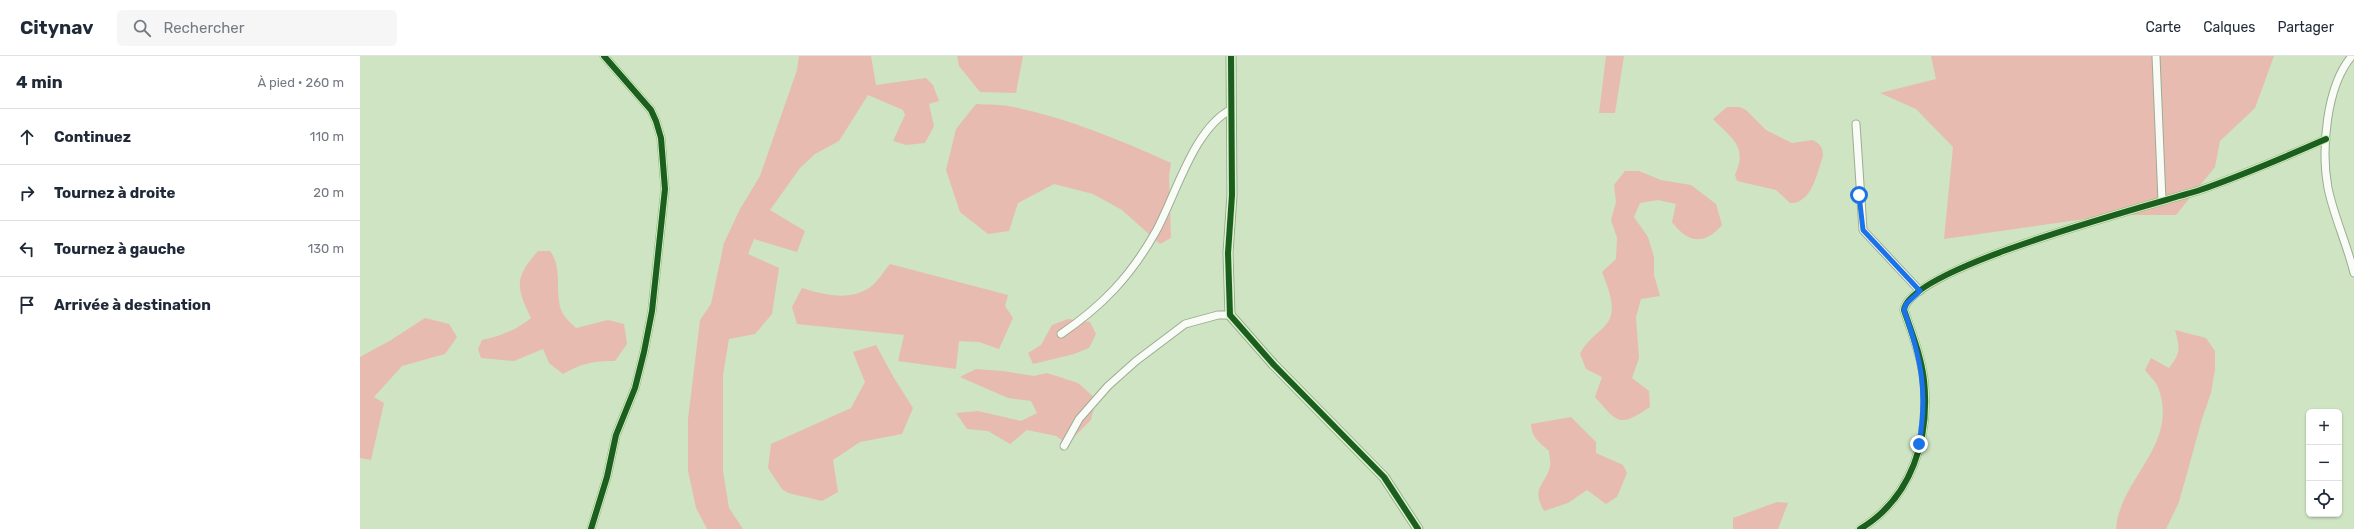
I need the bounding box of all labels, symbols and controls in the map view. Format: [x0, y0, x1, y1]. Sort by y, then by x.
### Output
search box [117, 10, 397, 46]
text: Citynav [20, 16, 93, 39]
icon: search [131, 17, 153, 39]
text: Rechercher [163, 19, 244, 37]
text: Carte [2145, 19, 2181, 36]
text: Calques [2203, 19, 2255, 36]
text: Partager [2277, 19, 2334, 36]
text: 4 min [16, 72, 63, 92]
text: À pied · 260 m [257, 75, 344, 90]
icon: ahead [16, 126, 38, 148]
text: Continuez [54, 128, 131, 146]
text: 110 m [310, 129, 344, 144]
icon: right [16, 182, 38, 204]
text: Tournez à droite [54, 184, 175, 202]
text: 20 m [313, 185, 344, 200]
route start [1850, 186, 1868, 204]
icon: left [16, 238, 38, 260]
text: Tournez à gauche [54, 240, 185, 258]
text: 130 m [308, 241, 344, 256]
icon: arrive [16, 294, 38, 316]
text: Arrivée à destination [54, 296, 211, 314]
map controls [2306, 409, 2342, 517]
button: + [2306, 409, 2342, 445]
route end [1910, 435, 1928, 453]
button: − [2306, 445, 2342, 481]
button: locate [2306, 481, 2342, 517]

